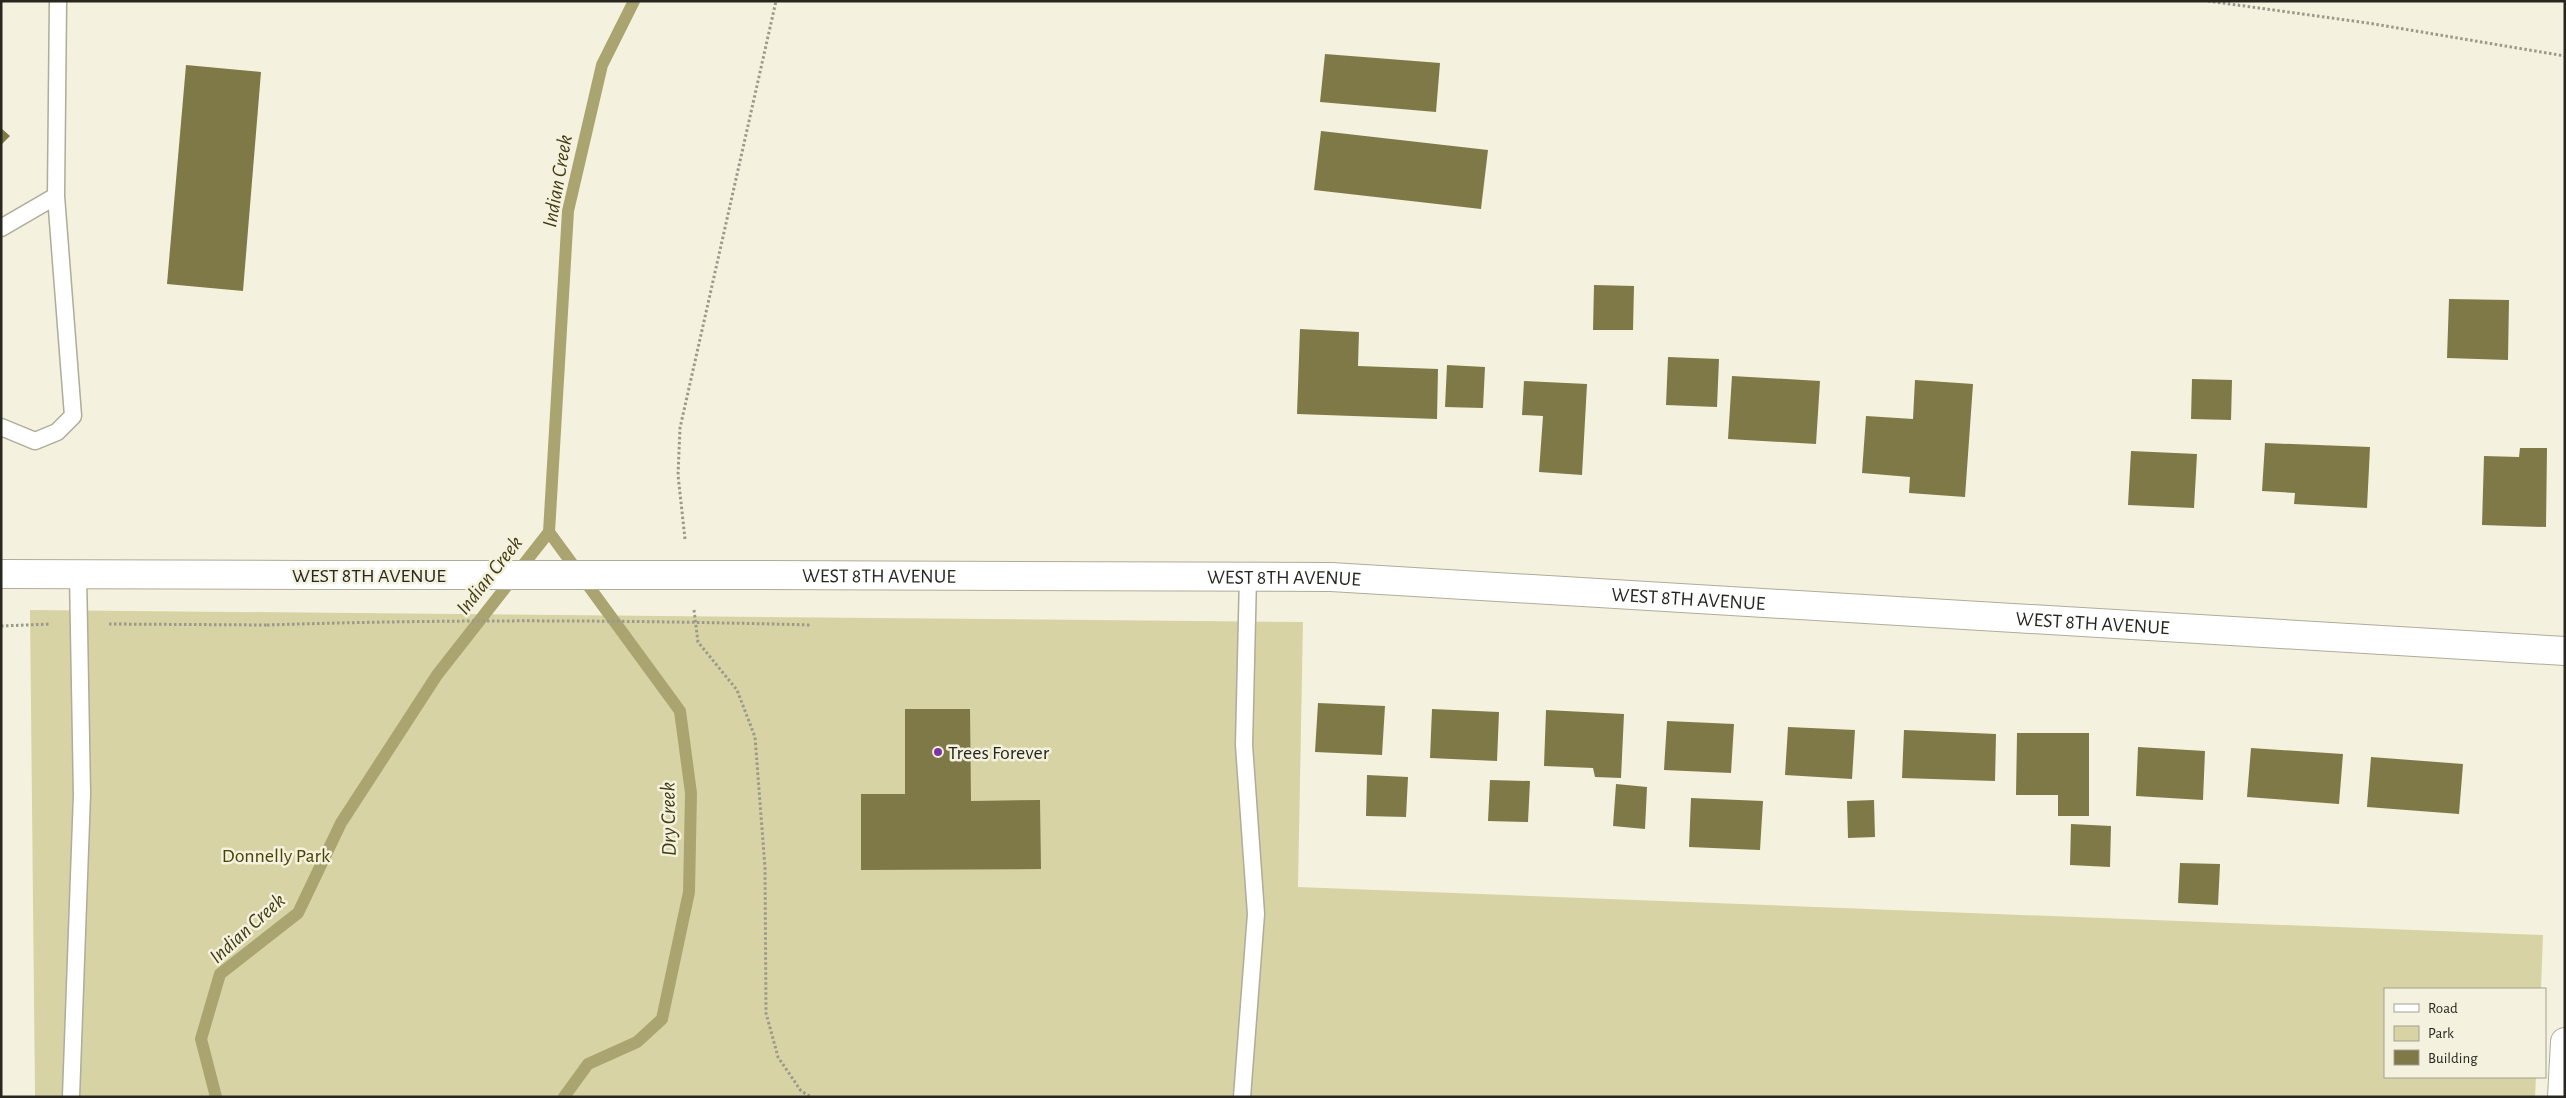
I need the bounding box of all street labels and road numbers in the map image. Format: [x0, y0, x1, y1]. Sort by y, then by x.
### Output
street label: WEST 8TH AVENUE [292, 566, 446, 586]
street label: WEST 8TH AVENUE [802, 566, 956, 587]
street label: WEST 8TH AVENUE [1207, 568, 1362, 590]
street label: WEST 8TH AVENUE [1611, 585, 1766, 614]
street label: WEST 8TH AVENUE [2015, 609, 2170, 638]

